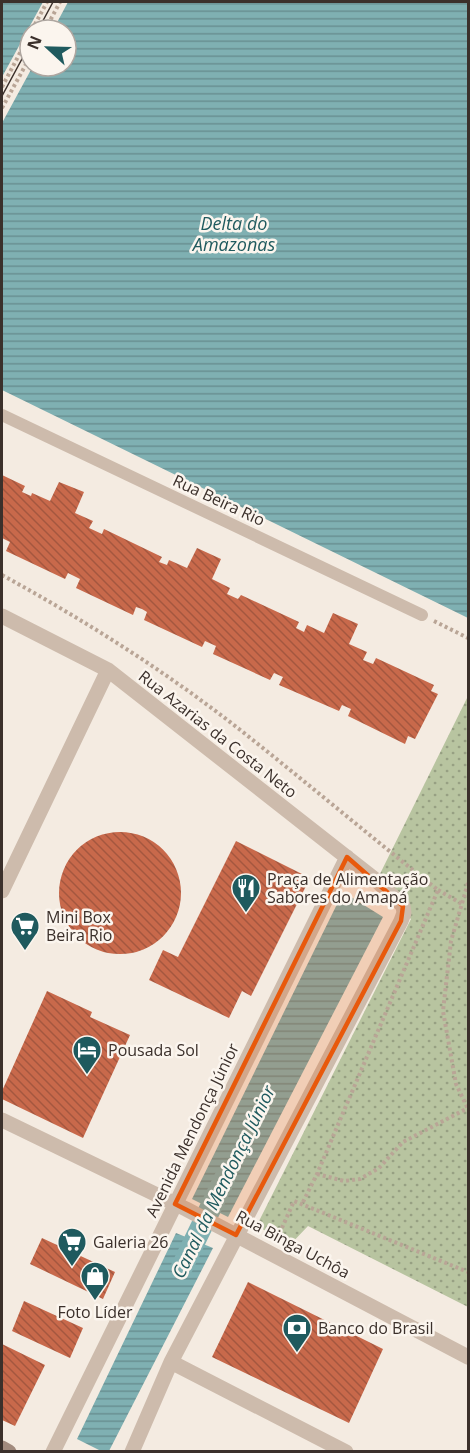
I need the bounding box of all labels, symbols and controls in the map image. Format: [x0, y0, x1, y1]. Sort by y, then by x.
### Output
north arrow [18, 18, 78, 78]
text: N [21, 32, 47, 53]
water label: Delta do Amazonas [191, 211, 275, 256]
street label: Rua Beira Rio [169, 469, 269, 531]
street label: Rua Azarias da Costa Neto [134, 665, 302, 803]
place label: Praça de Alimentação Sabores do Amapá [267, 868, 428, 908]
restaurant icon: Praça de Alimentação Sabores do Amapá [230, 872, 262, 914]
place label: Mini Box Beira Rio [46, 906, 112, 946]
supermarket icon: Mini Box Beira Rio [9, 910, 41, 952]
hotel icon: Pousada Sol [71, 1034, 103, 1076]
place label: Pousada Sol [108, 1039, 199, 1061]
street label: Avenida Mendonça Júnior [140, 1039, 244, 1221]
water label: Canal da Mendonça Júnior [166, 1080, 281, 1282]
street label: Rua Binga Uchôa [232, 1205, 354, 1283]
supermarket icon: Galeria 26 [56, 1226, 88, 1268]
place label: Galeria 26 [93, 1231, 168, 1253]
shop icon: Foto Líder [79, 1260, 111, 1302]
place label: Foto Líder [57, 1301, 133, 1323]
bank icon: Banco do Brasil [281, 1312, 313, 1354]
place label: Banco do Brasil [318, 1317, 434, 1339]

